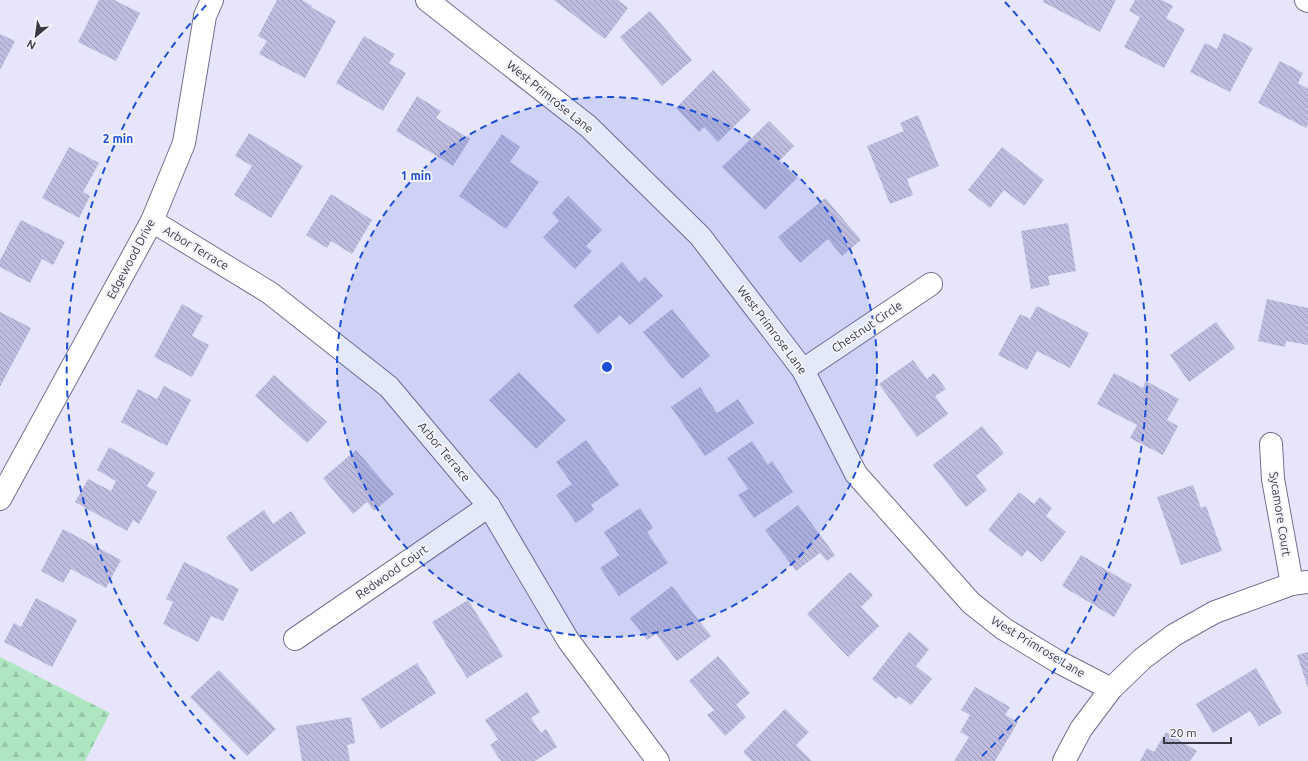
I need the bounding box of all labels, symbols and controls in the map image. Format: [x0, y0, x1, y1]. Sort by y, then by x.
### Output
north arrow [16, 16, 56, 56]
text: N [25, 38, 38, 52]
street label: West Primrose Lane [505, 58, 596, 135]
text: 2 min [103, 132, 133, 145]
text: 1 min [401, 169, 431, 182]
street label: Edgewood Drive [104, 217, 157, 301]
street label: Arbor Terrace [161, 223, 231, 272]
street label: West Primrose Lane [735, 283, 810, 376]
street label: Chestnut Circle [829, 298, 904, 355]
centre of rings [600, 360, 614, 374]
street label: Arbor Terrace [416, 419, 473, 484]
street label: Sycamore Court [1267, 471, 1294, 557]
street label: Redwood Court [353, 542, 430, 601]
street label: West Primrose Lane [989, 613, 1088, 680]
scale bar [1164, 719, 1231, 745]
text: 20 m [1170, 726, 1197, 739]

